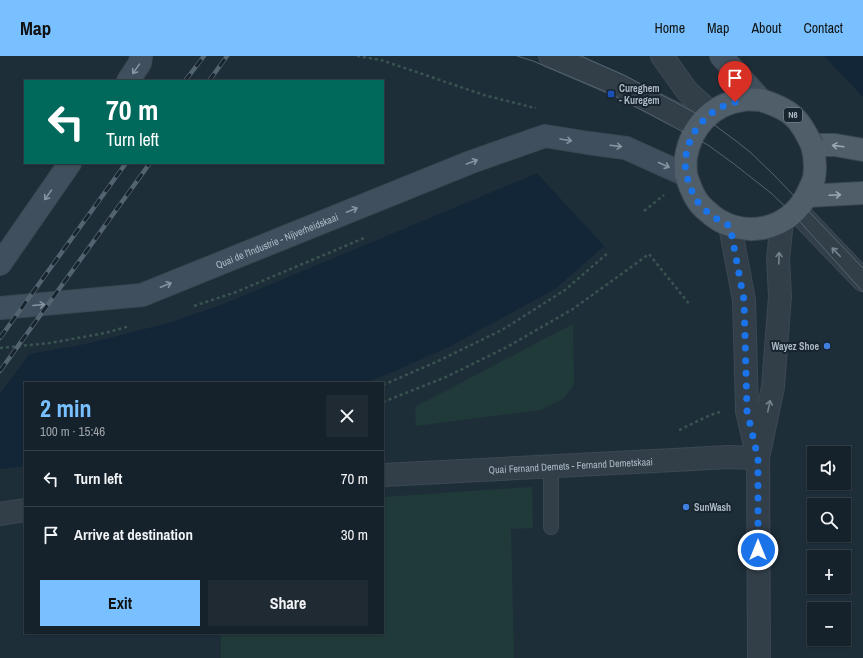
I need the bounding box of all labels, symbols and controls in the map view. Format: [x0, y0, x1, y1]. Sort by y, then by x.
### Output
text: Map [20, 15, 51, 41]
text: Home [654, 19, 685, 37]
text: Map [707, 19, 729, 37]
text: About [751, 19, 781, 37]
text: Contact [803, 19, 843, 37]
pin [718, 61, 752, 102]
one-way arrow [132, 63, 140, 74]
icon: arrive [724, 67, 746, 89]
place label: Cureghem - Kuregem [619, 82, 660, 107]
marker: Cureghem - Kuregem [606, 89, 616, 99]
text: 70 m [106, 91, 158, 129]
icon: left [40, 96, 92, 148]
road number: N6 [784, 108, 802, 122]
text: Turn left [106, 127, 159, 152]
one-way arrow [559, 136, 572, 144]
one-way arrow [832, 142, 845, 150]
one-way arrow [609, 143, 622, 150]
one-way arrow [466, 157, 478, 165]
one-way arrow [658, 162, 670, 169]
one-way arrow [44, 189, 52, 200]
one-way arrow [828, 191, 841, 198]
one-way arrow [345, 206, 357, 214]
street label: Quai de l'Industrie - Nijverheidskaai [214, 210, 340, 272]
one-way arrow [831, 247, 841, 257]
one-way arrow [775, 252, 782, 265]
one-way arrow [160, 281, 172, 289]
one-way arrow [32, 301, 45, 308]
place label: Wayez Shoe [771, 340, 819, 353]
marker: Wayez Shoe [822, 341, 832, 351]
text: 2 min [40, 392, 91, 424]
button: close [326, 395, 368, 437]
one-way arrow [766, 400, 774, 413]
text: 100 m · 15:46 [40, 423, 105, 440]
map controls [807, 446, 851, 646]
button: sound [807, 446, 851, 490]
street label: Quai Fernand Demets - Fernand Demetskaai [488, 455, 653, 477]
icon: left [40, 468, 62, 490]
text: Turn left [74, 468, 122, 489]
text: 70 m [341, 468, 368, 489]
button: search [807, 498, 851, 542]
place label: SunWash [694, 501, 731, 514]
marker: SunWash [681, 502, 691, 512]
icon: arrive [40, 524, 62, 546]
text: Arrive at destination [74, 524, 193, 545]
text: 30 m [341, 524, 368, 545]
position arrow [737, 529, 779, 571]
button: + [807, 550, 851, 594]
button: Exit [40, 580, 200, 626]
button: Share [208, 580, 368, 626]
button: − [807, 602, 851, 646]

